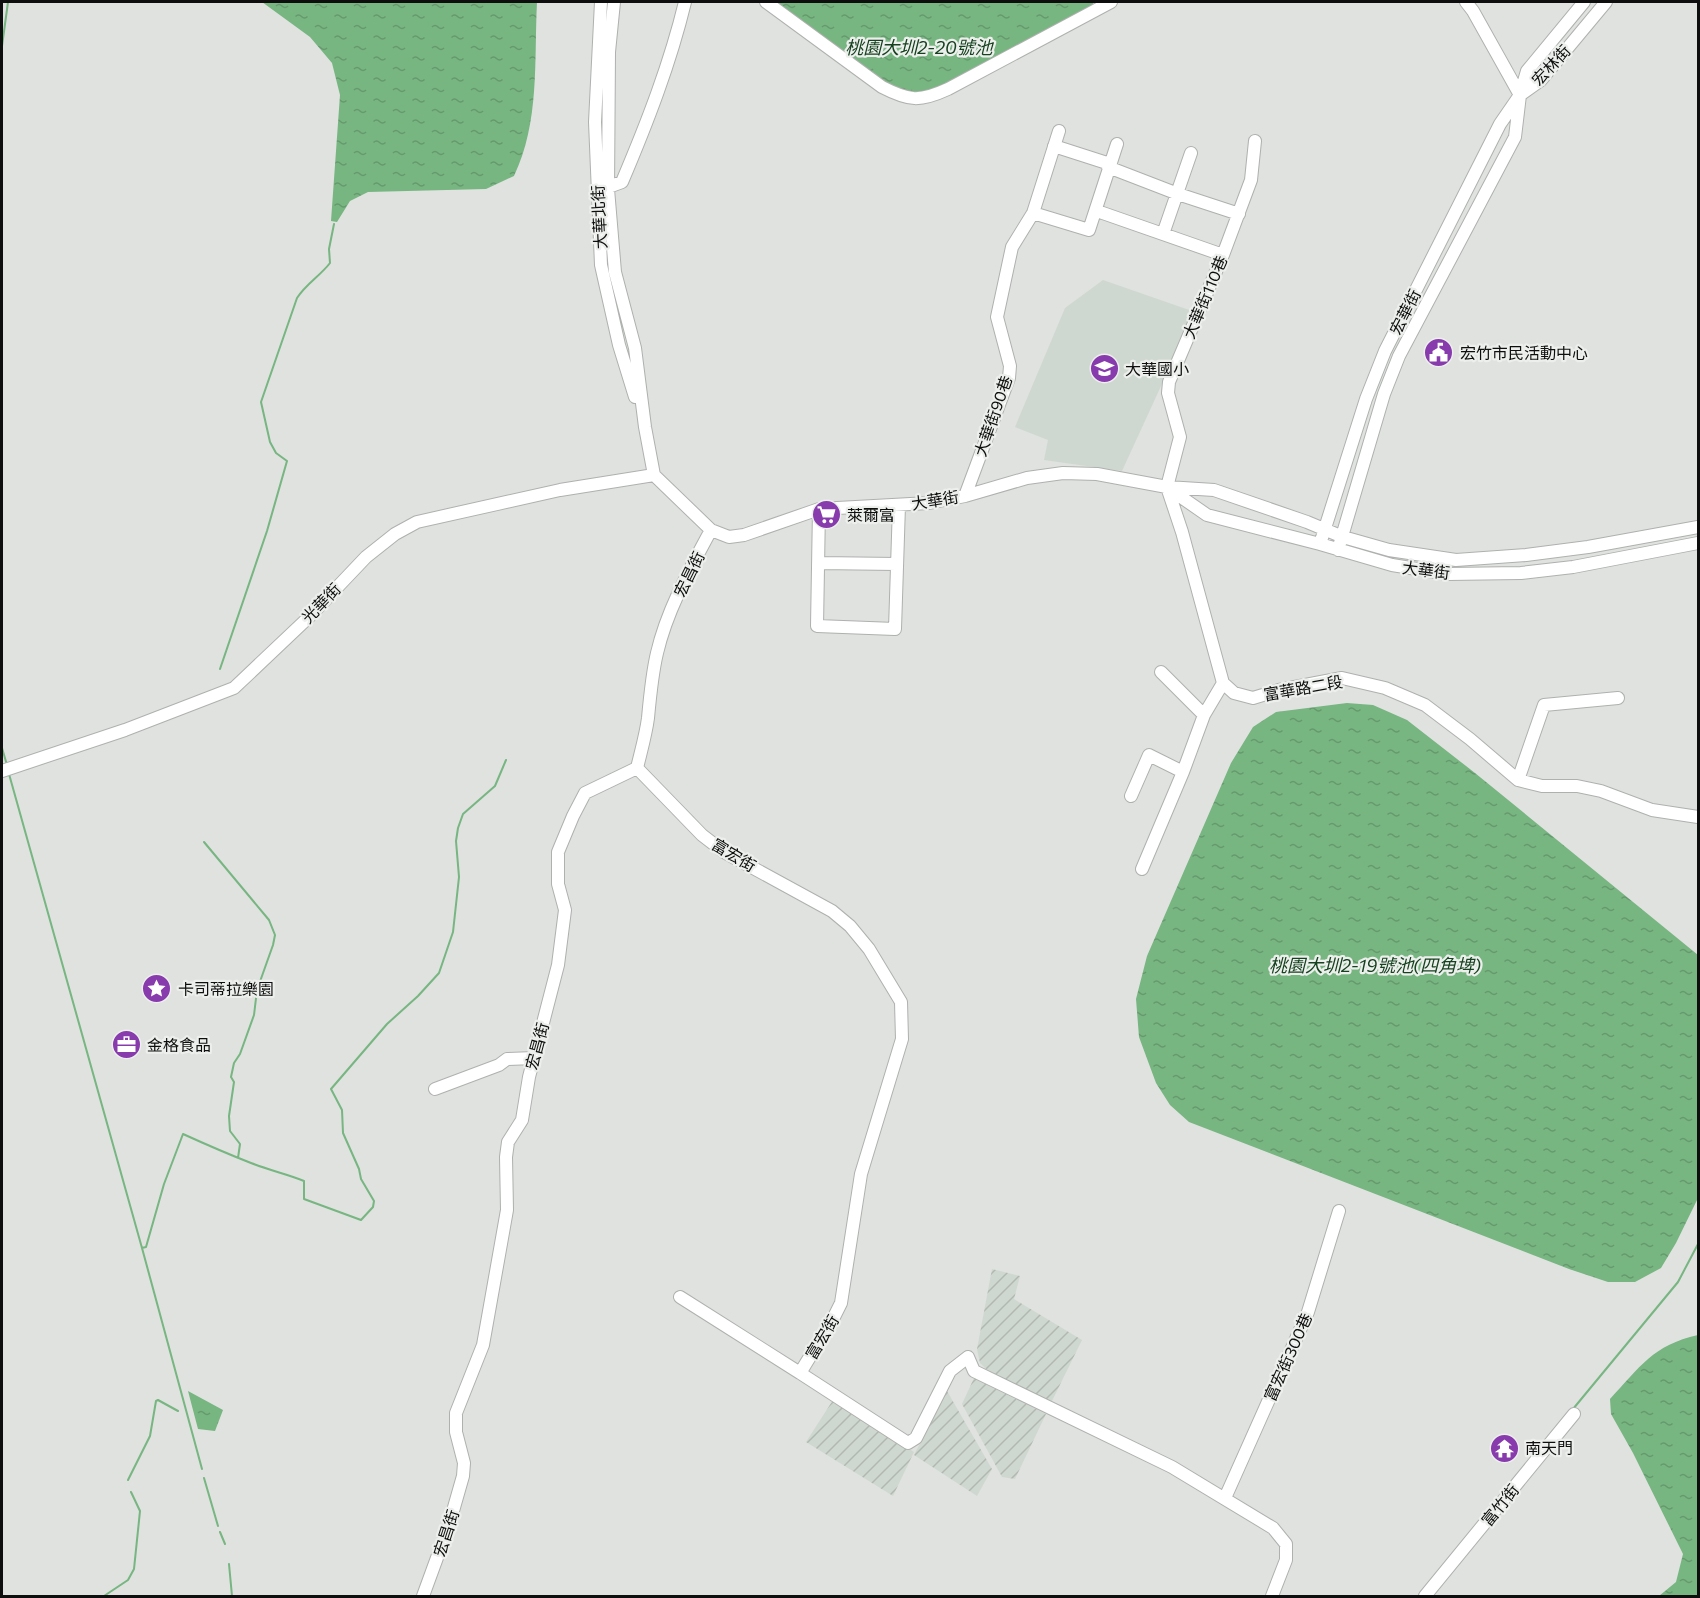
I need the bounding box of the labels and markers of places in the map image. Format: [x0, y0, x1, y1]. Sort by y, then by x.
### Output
public building icon: 宏竹市民活動中心 [1423, 337, 1455, 369]
place label: 宏竹市民活動中心 [1460, 343, 1588, 362]
school or university icon: 大華國小 [1088, 353, 1120, 385]
place label: 大華國小 [1125, 359, 1189, 378]
supermarket icon: 萊爾富 [810, 499, 842, 531]
place label: 萊爾富 [847, 505, 895, 524]
place icon: 卡司蒂拉樂園 [141, 973, 173, 1005]
place label: 卡司蒂拉樂園 [178, 979, 274, 998]
office icon: 金格食品 [110, 1029, 142, 1061]
place label: 金格食品 [147, 1035, 211, 1054]
temple icon: 南天門 [1488, 1432, 1520, 1464]
place label: 南天門 [1525, 1438, 1573, 1457]

